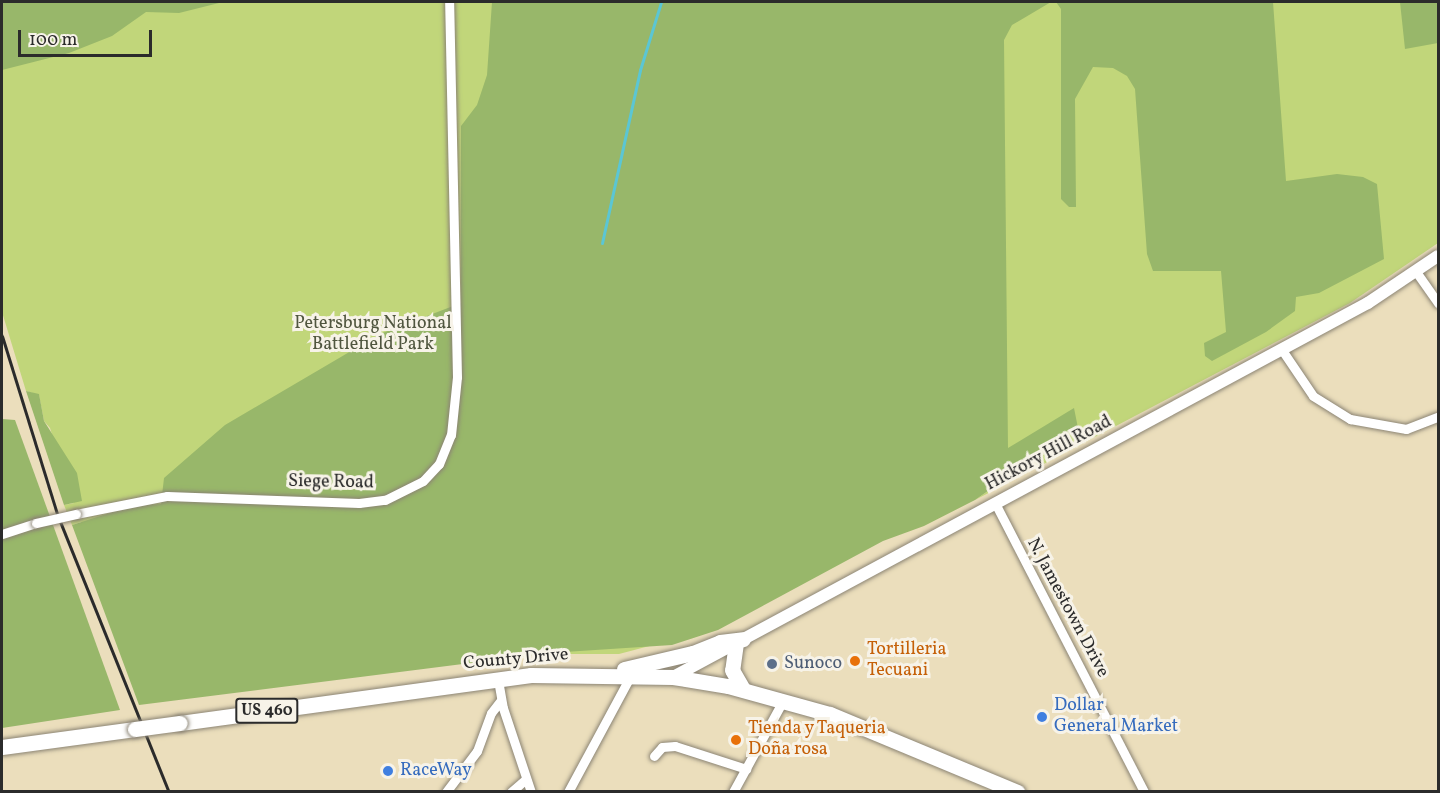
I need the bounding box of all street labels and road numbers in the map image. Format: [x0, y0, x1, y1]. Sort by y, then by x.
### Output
street label: Hickory Hill Road [982, 411, 1116, 497]
street label: Siege Road [288, 471, 374, 495]
street label: N. Jamestown Drive [1021, 535, 1113, 681]
street label: County Drive [462, 645, 570, 675]
road number: US 460 [234, 698, 300, 724]

